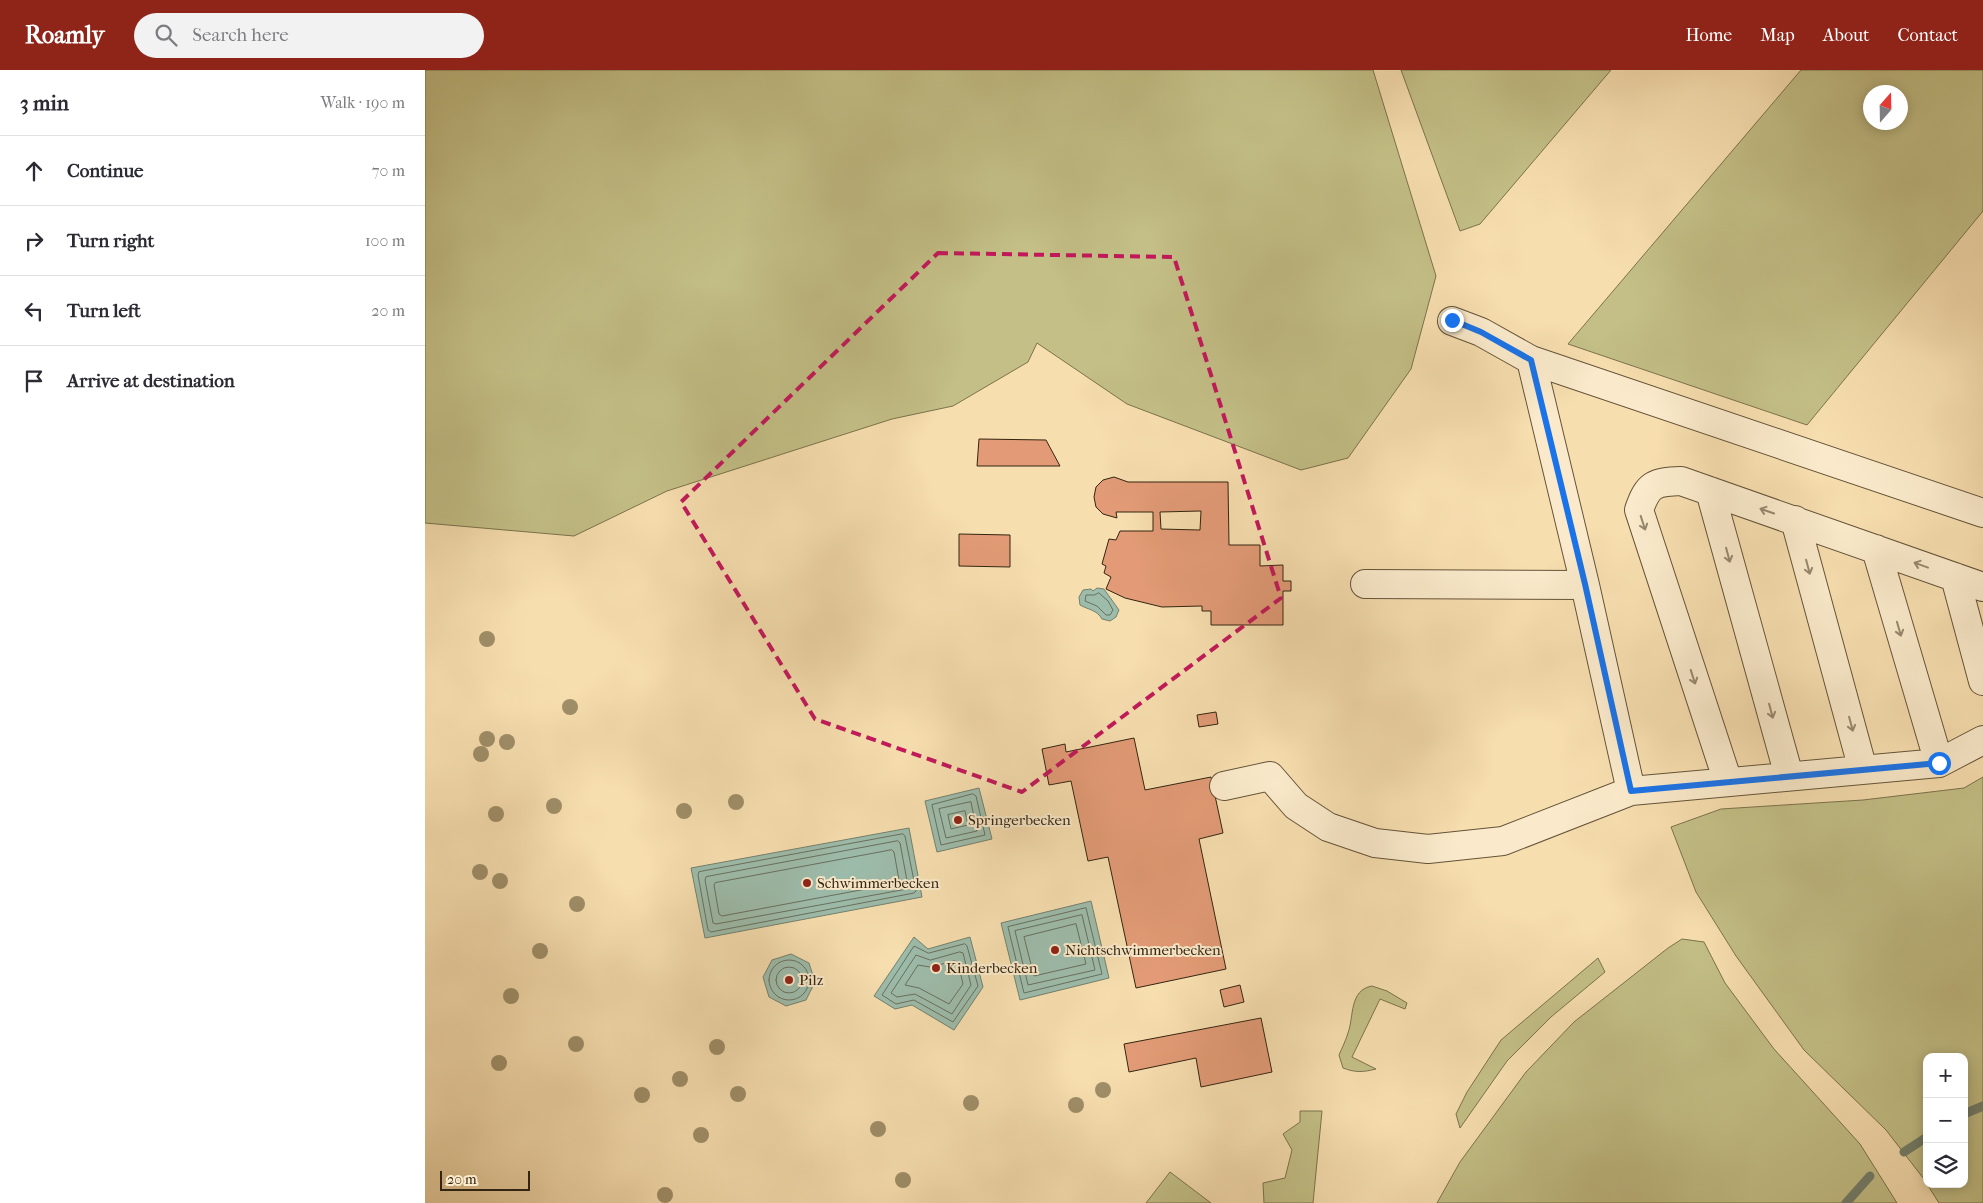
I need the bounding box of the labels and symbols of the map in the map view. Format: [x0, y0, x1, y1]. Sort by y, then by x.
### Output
north arrow [1863, 85, 1908, 130]
route end [1441, 309, 1464, 332]
one-way arrow [1760, 505, 1776, 515]
one-way arrow [1639, 514, 1648, 530]
one-way arrow [1724, 546, 1733, 562]
one-way arrow [1804, 559, 1813, 575]
one-way arrow [1913, 559, 1929, 569]
one-way arrow [1895, 621, 1905, 637]
one-way arrow [1689, 669, 1699, 685]
one-way arrow [1767, 703, 1777, 719]
one-way arrow [1846, 716, 1856, 732]
route start [1928, 752, 1951, 775]
place label: Springerbecken [968, 811, 1071, 829]
marker: Springerbecken [952, 814, 964, 826]
place label: Schwimmerbecken [817, 874, 939, 892]
marker: Schwimmerbecken [801, 877, 813, 889]
place label: Nichtschwimmerbecken [1065, 941, 1221, 959]
marker: Nichtschwimmerbecken [1049, 944, 1061, 956]
place label: Kinderbecken [946, 959, 1038, 977]
marker: Kinderbecken [930, 962, 942, 974]
place label: Pilz [799, 971, 824, 989]
marker: Pilz [783, 974, 795, 986]
scale bar [440, 1168, 530, 1191]

